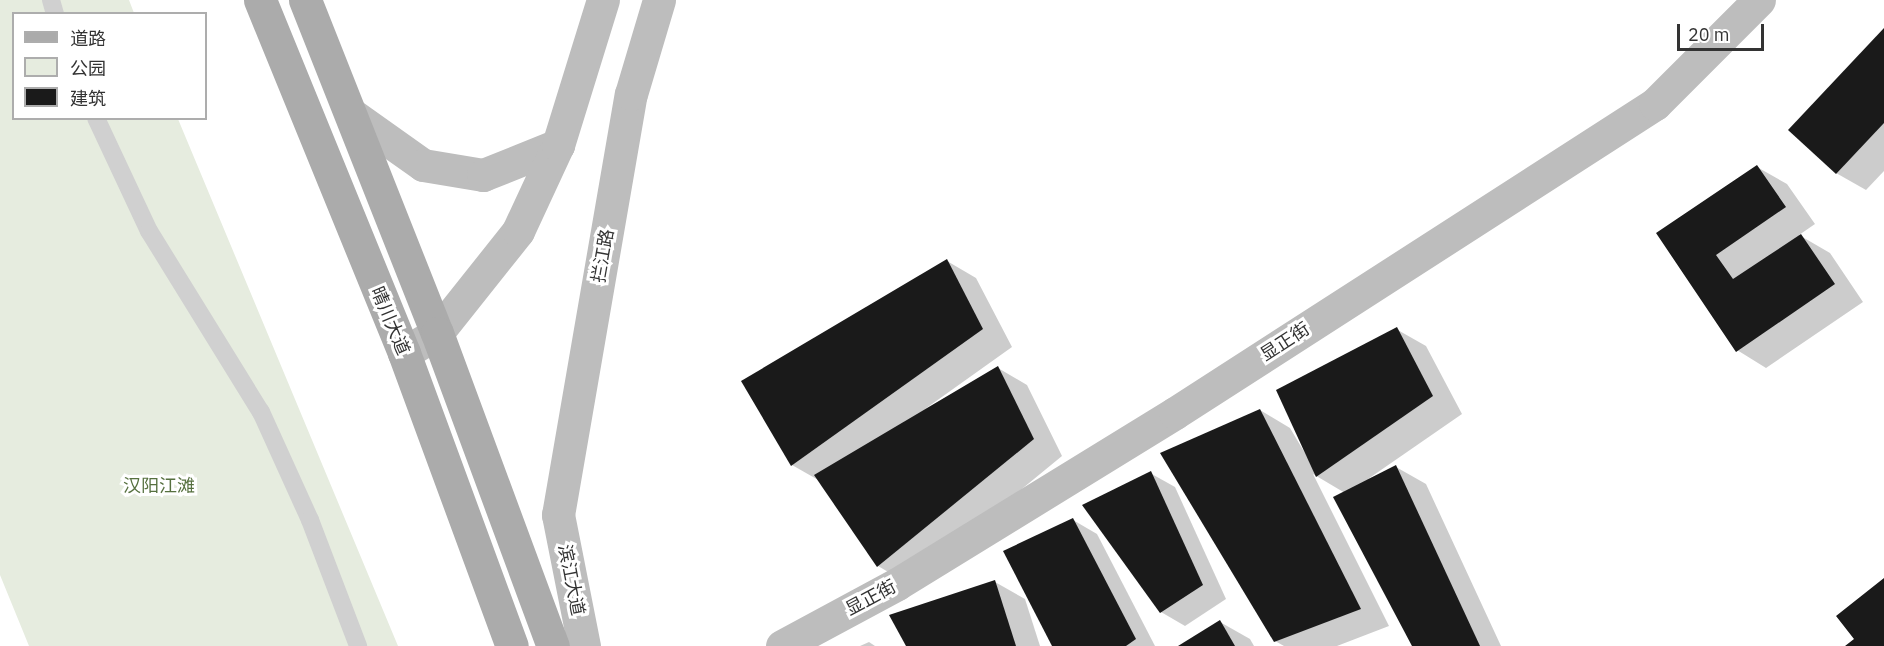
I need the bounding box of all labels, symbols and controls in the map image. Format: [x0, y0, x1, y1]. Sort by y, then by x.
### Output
legend [12, 12, 207, 120]
scale bar [1680, 12, 1767, 50]
text: 20 m [1688, 23, 1730, 46]
text: 道路 [70, 27, 106, 50]
text: 公园 [70, 57, 106, 80]
text: 建筑 [70, 87, 106, 110]
street label: 拦江路 [588, 228, 618, 284]
street label: 晴川大道 [366, 284, 414, 358]
street label: 显正街 [1256, 318, 1314, 366]
park label: 汉阳江滩 [123, 475, 195, 497]
street label: 滨江大道 [554, 543, 588, 617]
street label: 显正街 [842, 576, 900, 620]

